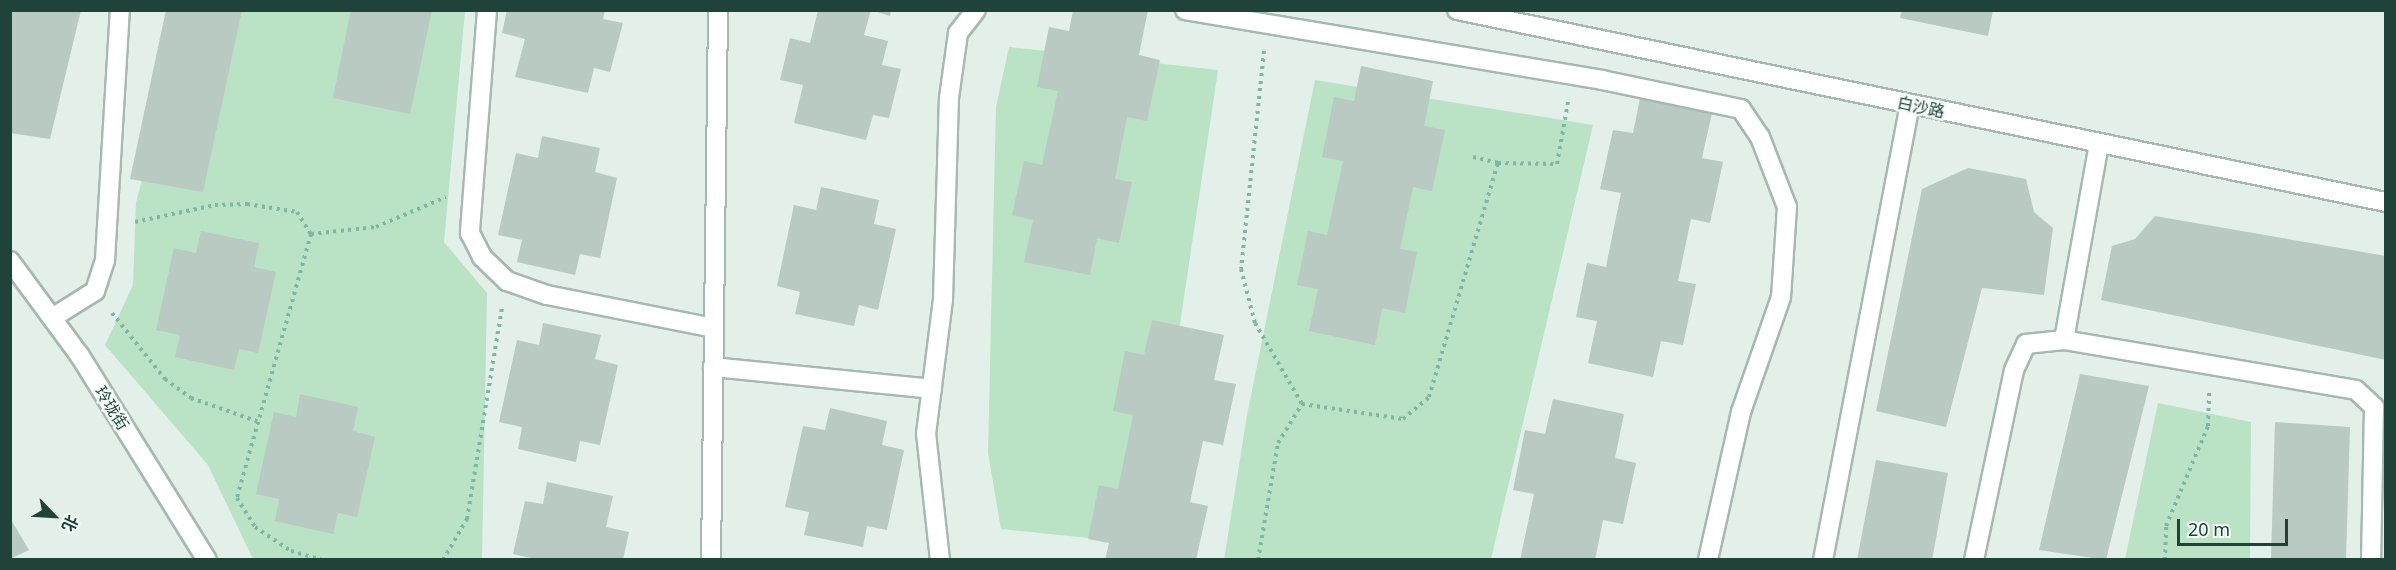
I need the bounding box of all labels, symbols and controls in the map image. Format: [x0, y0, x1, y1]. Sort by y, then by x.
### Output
street label: 白沙路 [1896, 93, 1946, 121]
street label: 玲珑街 [91, 383, 133, 433]
north arrow [24, 486, 84, 546]
scale bar [2180, 507, 2291, 545]
text: 北 [57, 512, 84, 536]
text: 20 m [2188, 517, 2230, 541]

